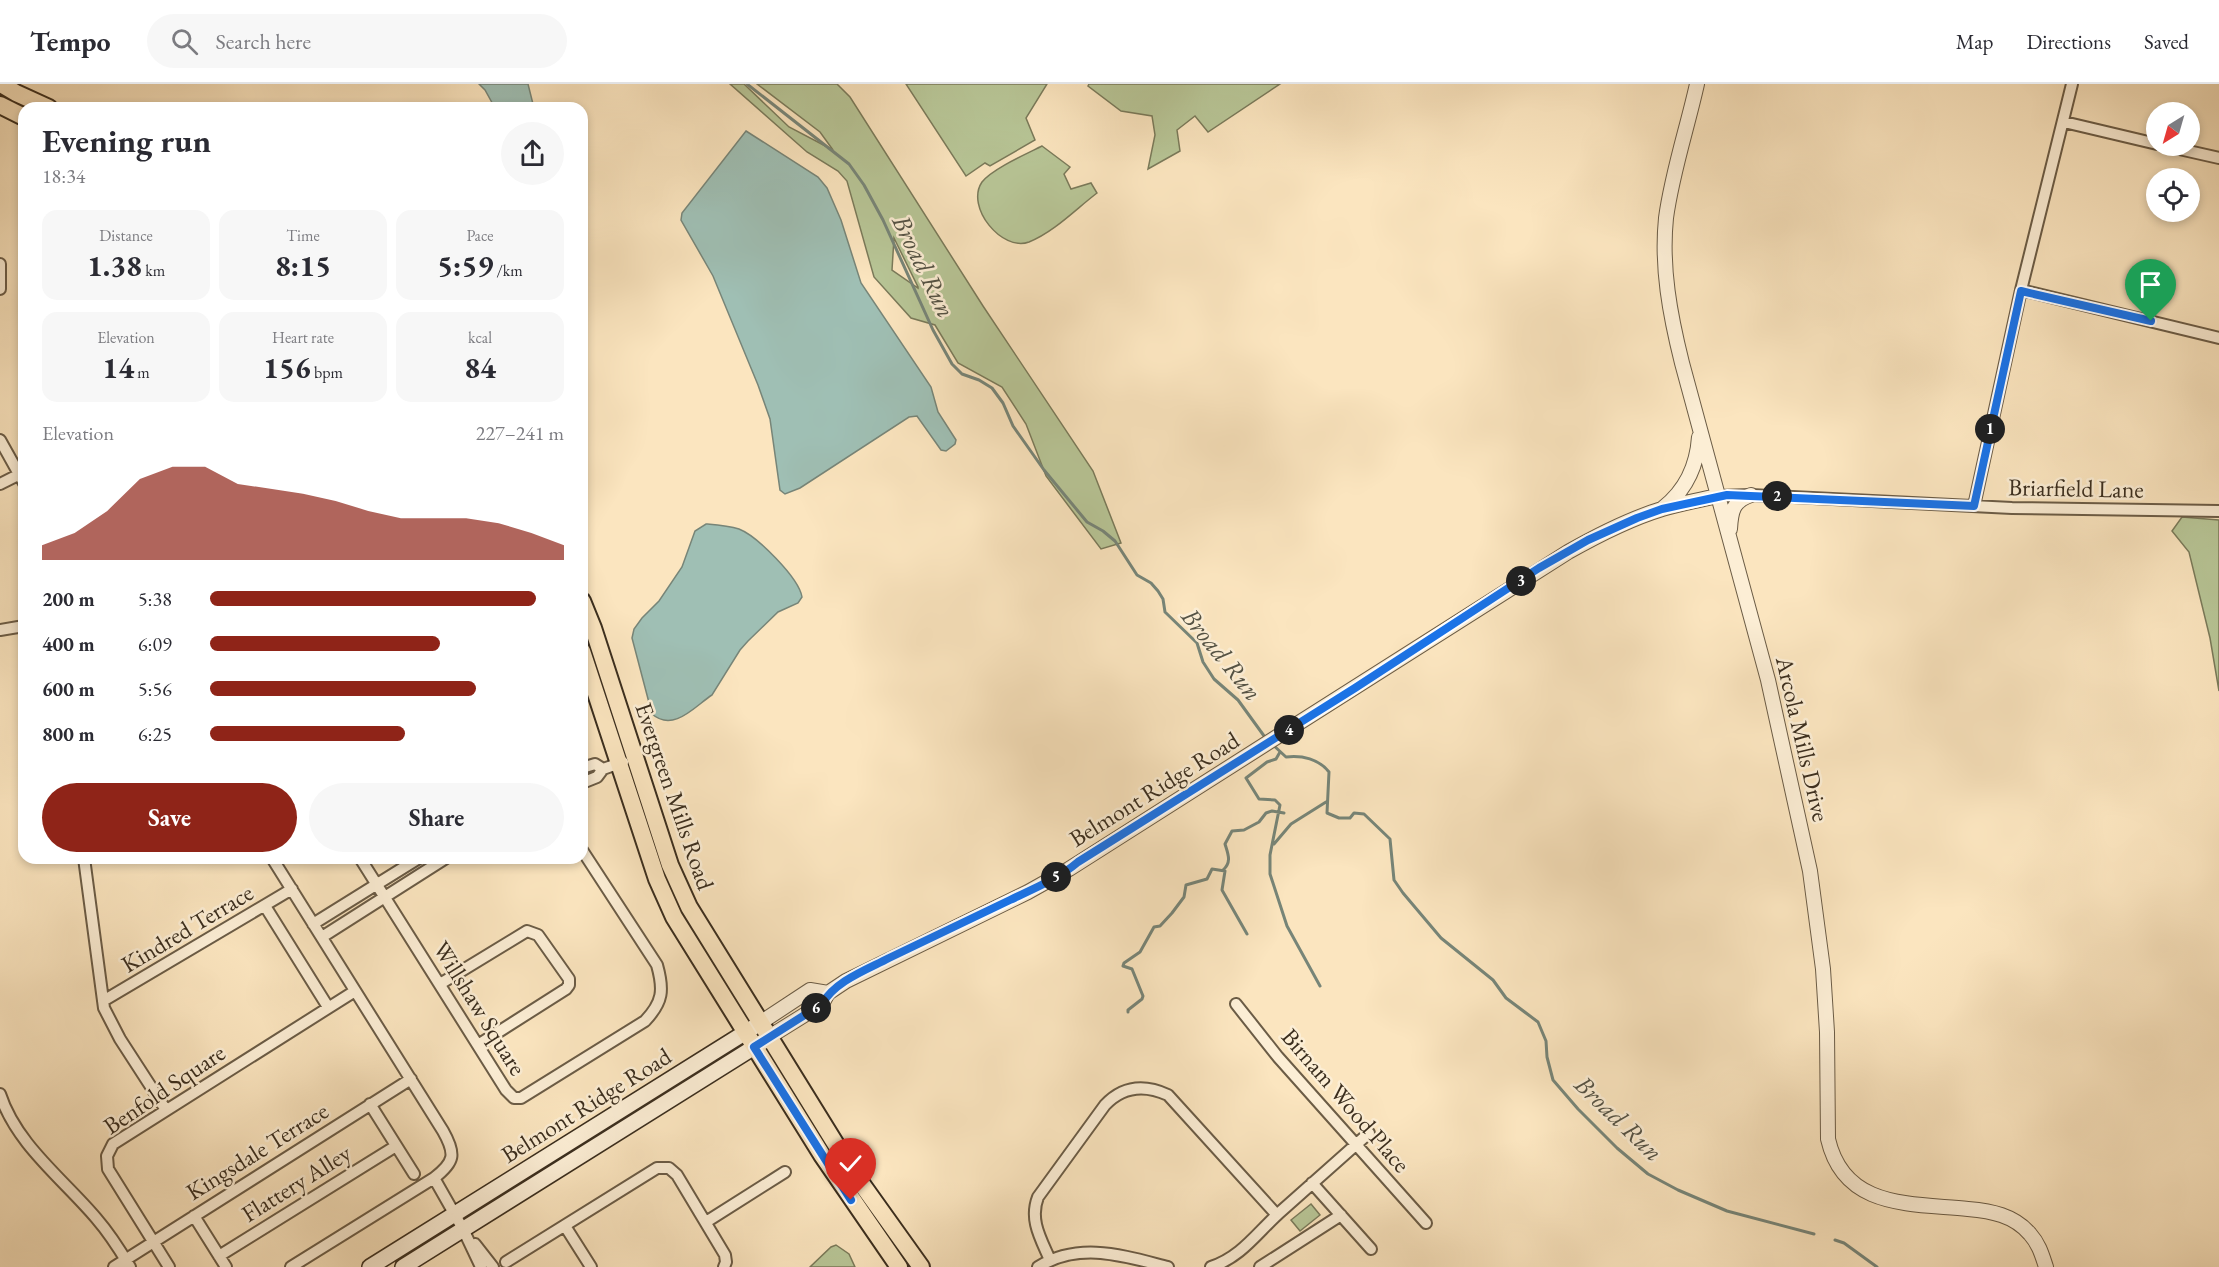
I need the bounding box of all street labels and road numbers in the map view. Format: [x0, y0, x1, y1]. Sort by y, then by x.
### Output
street label: Briarfield Lane [2008, 471, 2144, 505]
street label: Arcola Mills Drive [1769, 652, 1837, 825]
street label: Evergreen Mills Road [628, 698, 722, 895]
street label: Belmont Ridge Road [1063, 724, 1246, 854]
street label: Kindred Terrace [115, 877, 259, 979]
street label: Willshaw Square [426, 935, 534, 1081]
street label: Birnam Wood Place [1275, 1021, 1417, 1179]
street label: Benfold Square [97, 1037, 231, 1141]
street label: Belmont Ridge Road [495, 1040, 678, 1170]
street label: Kingsdale Terrace [180, 1095, 334, 1207]
street label: Flattery Alley [235, 1137, 357, 1229]

